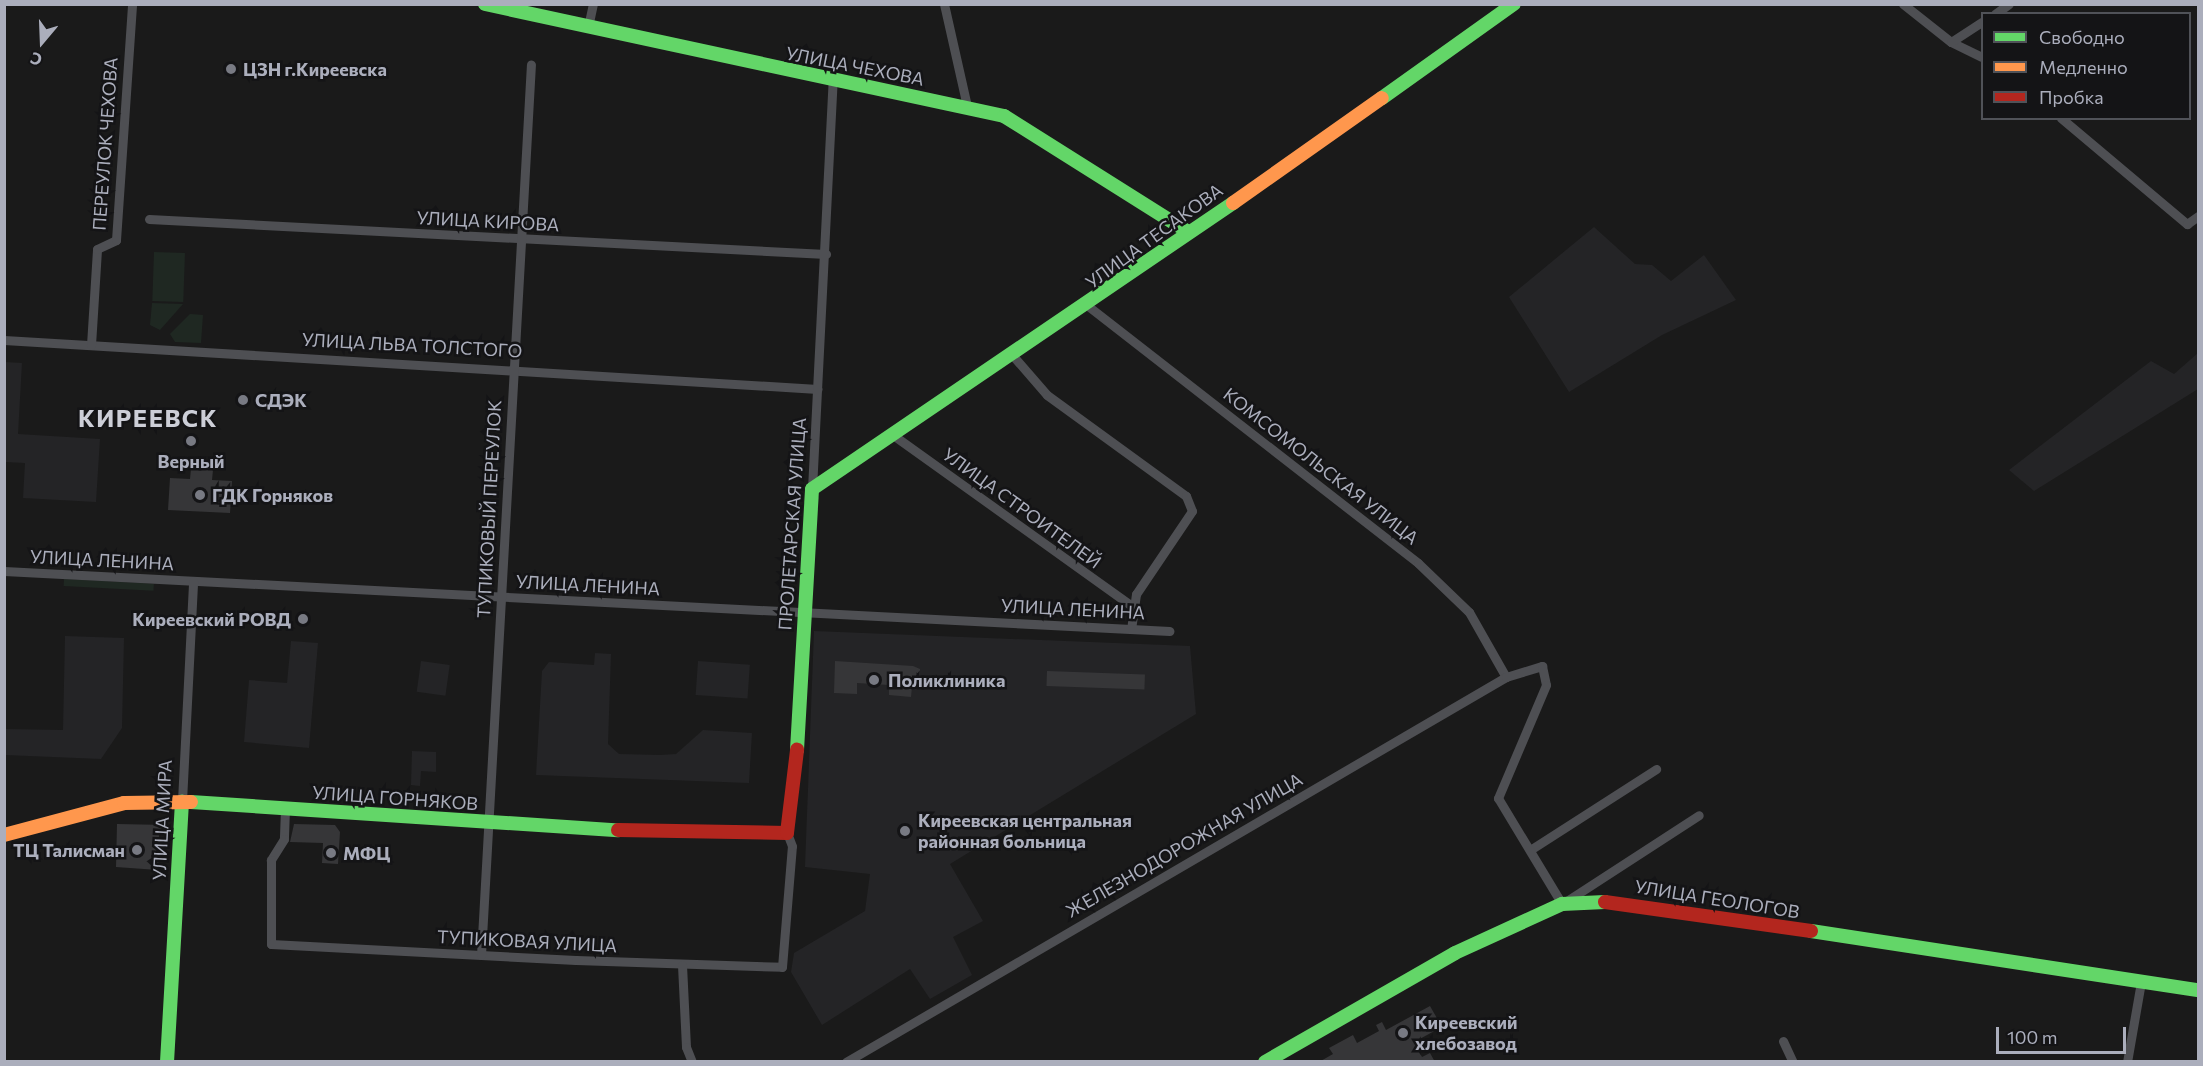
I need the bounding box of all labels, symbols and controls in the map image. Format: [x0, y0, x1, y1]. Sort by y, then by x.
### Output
north arrow [12, 12, 72, 72]
legend [1981, 12, 2191, 120]
text: Свободно [2039, 26, 2125, 48]
street label: УЛИЦА ЧЕХОВА [784, 42, 926, 90]
text: С [28, 49, 44, 70]
text: Медленно [2039, 56, 2128, 78]
street label: ПЕРЕУЛОК ЧЕХОВА [88, 57, 122, 231]
place label: ЦЗН г.Киреевска [243, 58, 387, 80]
marker: ЦЗН г.Киреевска [224, 62, 238, 76]
text: Пробка [2039, 86, 2104, 108]
street label: УЛИЦА ТЕСАКОВА [1081, 179, 1227, 293]
street label: УЛИЦА КИРОВА [416, 206, 560, 236]
street label: УЛИЦА ЛЬВА ТОЛСТОГО [301, 328, 523, 362]
street label: КОМСОМОЛЬСКАЯ УЛИЦА [1219, 383, 1423, 549]
place label: СДЭК [255, 389, 307, 411]
marker: СДЭК [236, 393, 250, 407]
street label: ТУПИКОВЫЙ ПЕРЕУЛОК [472, 399, 506, 619]
district label: КИРЕЕВСК [78, 404, 218, 432]
street label: ПРОЛЕТАРСКАЯ УЛИЦА [774, 417, 810, 631]
marker: Верный [184, 434, 198, 448]
street label: УЛИЦА СТРОИТЕЛЕЙ [939, 443, 1105, 573]
place label: Верный [158, 450, 224, 472]
place label: ГДК Горняков [212, 484, 333, 506]
marker: ГДК Горняков [193, 488, 207, 502]
street label: УЛИЦА ЛЕНИНА [29, 545, 175, 575]
street label: УЛИЦА ЛЕНИНА [515, 570, 661, 600]
street label: УЛИЦА ЛЕНИНА [1000, 594, 1146, 624]
place label: Киреевский РОВД [132, 608, 291, 630]
marker: Киреевский РОВД [296, 612, 310, 626]
place label: Поликлиника [888, 669, 1005, 691]
marker: Поликлиника [865, 671, 883, 689]
street label: УЛИЦА МИРА [148, 759, 176, 881]
street label: ЖЕЛЕЗНОДОРОЖНАЯ УЛИЦА [1062, 768, 1306, 922]
street label: УЛИЦА ГОРНЯКОВ [311, 781, 479, 815]
place label: Киреевская центральная районная больница [918, 810, 1132, 852]
marker: Киреевская центральная районная больница [896, 822, 914, 840]
place label: ТЦ Талисман [13, 839, 125, 861]
place label: МФЦ [343, 842, 390, 864]
marker: ТЦ Талисман [130, 843, 144, 857]
marker: МФЦ [324, 846, 338, 860]
street label: УЛИЦА ГЕОЛОГОВ [1633, 875, 1801, 923]
street label: ТУПИКОВАЯ УЛИЦА [436, 926, 618, 956]
place label: Киреевский хлебозавод [1415, 1012, 1517, 1054]
scale bar [1999, 1015, 2130, 1053]
marker: Киреевский хлебозавод [1396, 1026, 1410, 1040]
text: 100 m [2007, 1026, 2057, 1048]

